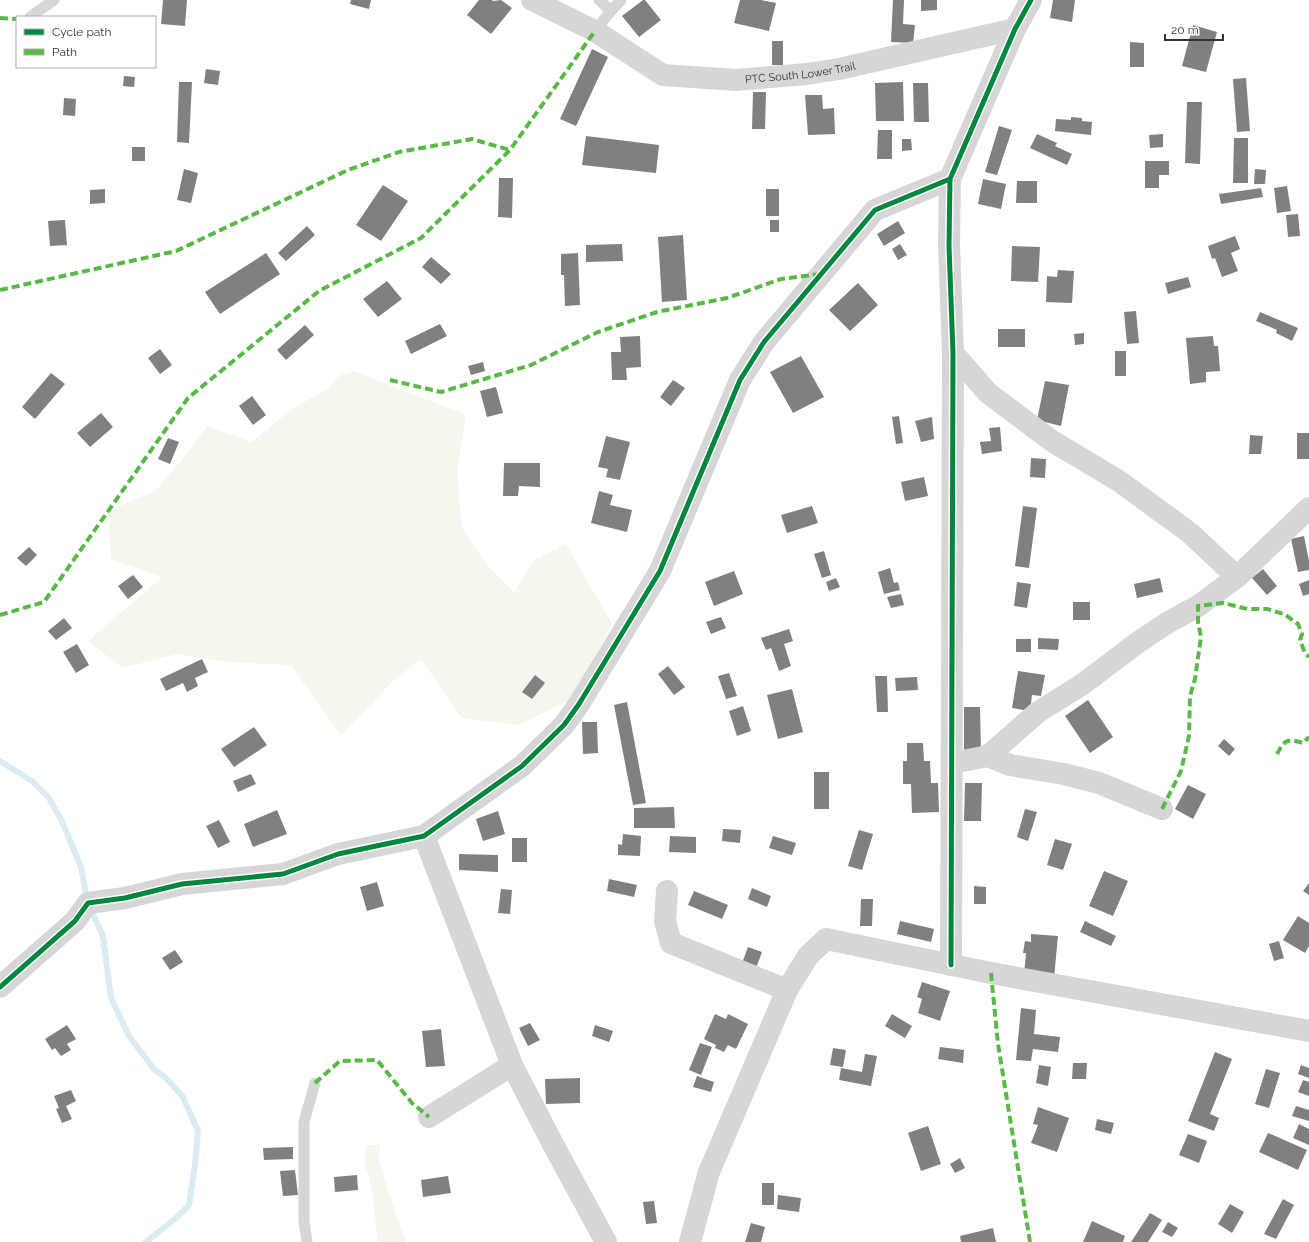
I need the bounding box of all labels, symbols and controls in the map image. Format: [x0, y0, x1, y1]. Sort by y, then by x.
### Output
legend [16, 16, 156, 68]
scale bar [1165, 16, 1223, 42]
text: 20 m [1171, 23, 1199, 37]
text: Cycle path [52, 25, 111, 39]
text: Path [52, 45, 77, 59]
street label: PTC South Lower Trail [744, 59, 857, 86]

